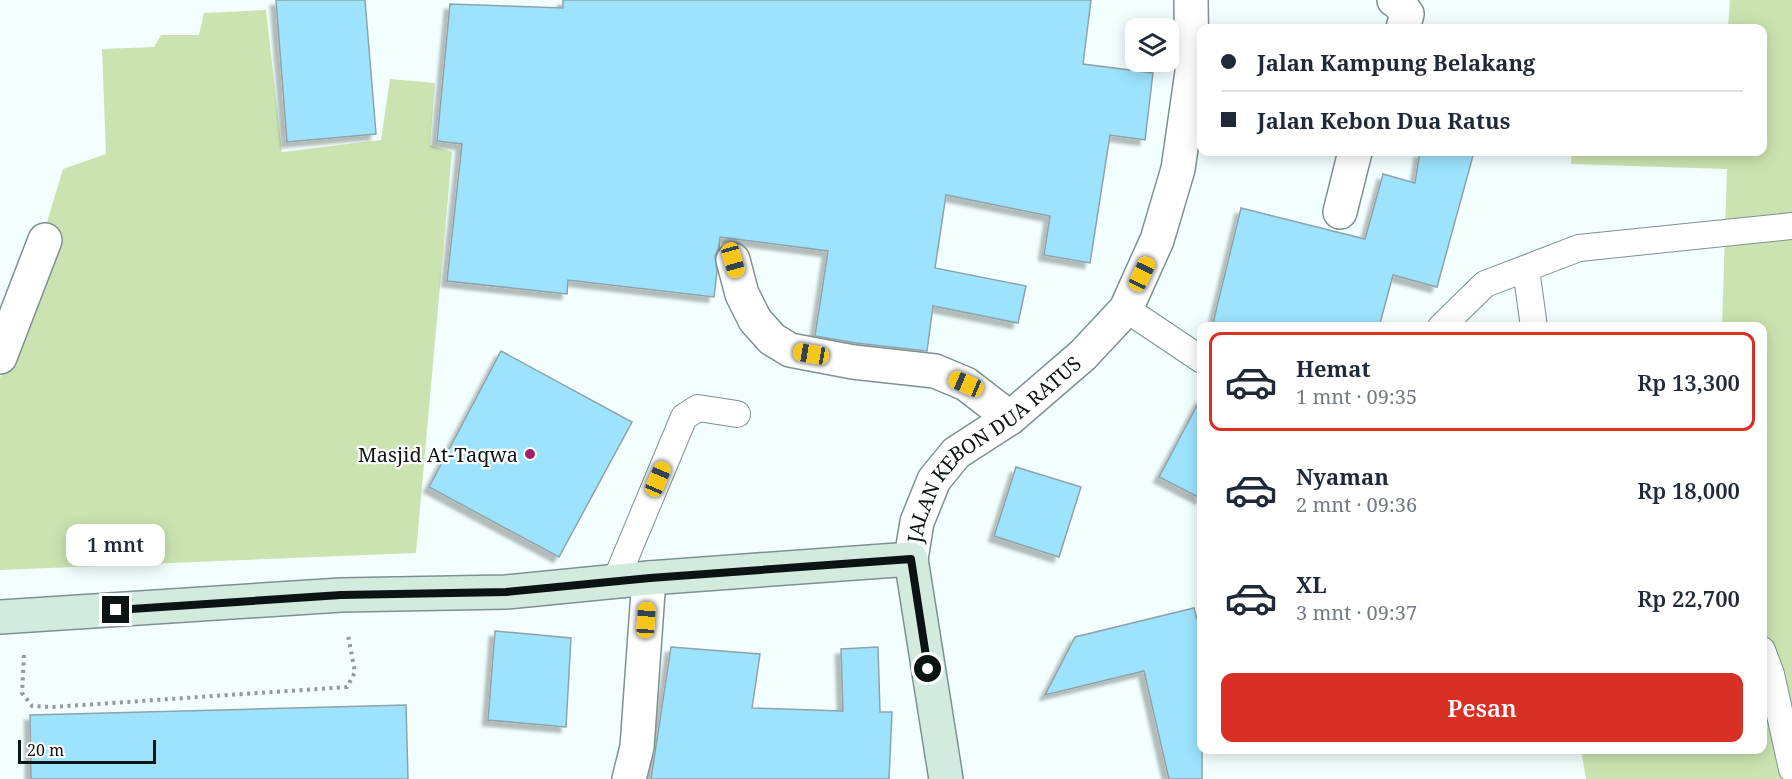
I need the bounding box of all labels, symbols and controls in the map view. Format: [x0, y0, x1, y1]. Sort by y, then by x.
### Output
map controls [1125, 18, 1179, 72]
button: layers [1125, 18, 1179, 72]
text: Jalan Kampung Belakang [1257, 47, 1535, 77]
text: Jalan Kebon Dua Ratus [1257, 105, 1510, 135]
car [719, 240, 747, 280]
car [1126, 254, 1158, 294]
car [792, 342, 830, 366]
street label: JALAN KEBON DUA RATUS [900, 349, 1086, 546]
text: Hemat [1296, 353, 1370, 383]
icon: car [1224, 355, 1278, 409]
text: Rp 13,300 [1637, 367, 1740, 397]
car [946, 369, 986, 399]
text: 1 mnt · 09:35 [1296, 383, 1417, 410]
place label: Masjid At-Taqwa [358, 441, 518, 468]
marker: Masjid At-Taqwa [523, 447, 537, 461]
car [643, 459, 673, 499]
text: Nyaman [1296, 461, 1389, 491]
icon: car [1224, 463, 1278, 517]
text: Rp 18,000 [1637, 475, 1740, 505]
text: 2 mnt · 09:36 [1296, 491, 1417, 518]
callout: 1 mnt [66, 523, 166, 565]
text: 1 mnt [87, 531, 144, 558]
text: XL [1296, 569, 1327, 599]
icon: car [1224, 571, 1278, 625]
text: Rp 22,700 [1637, 583, 1740, 613]
route end [102, 596, 129, 623]
text: 3 mnt · 09:37 [1296, 599, 1417, 626]
car [636, 601, 656, 639]
route start [914, 655, 941, 682]
button: Pesan [1221, 673, 1743, 742]
scale bar [18, 737, 156, 764]
text: 20 m [27, 739, 64, 761]

